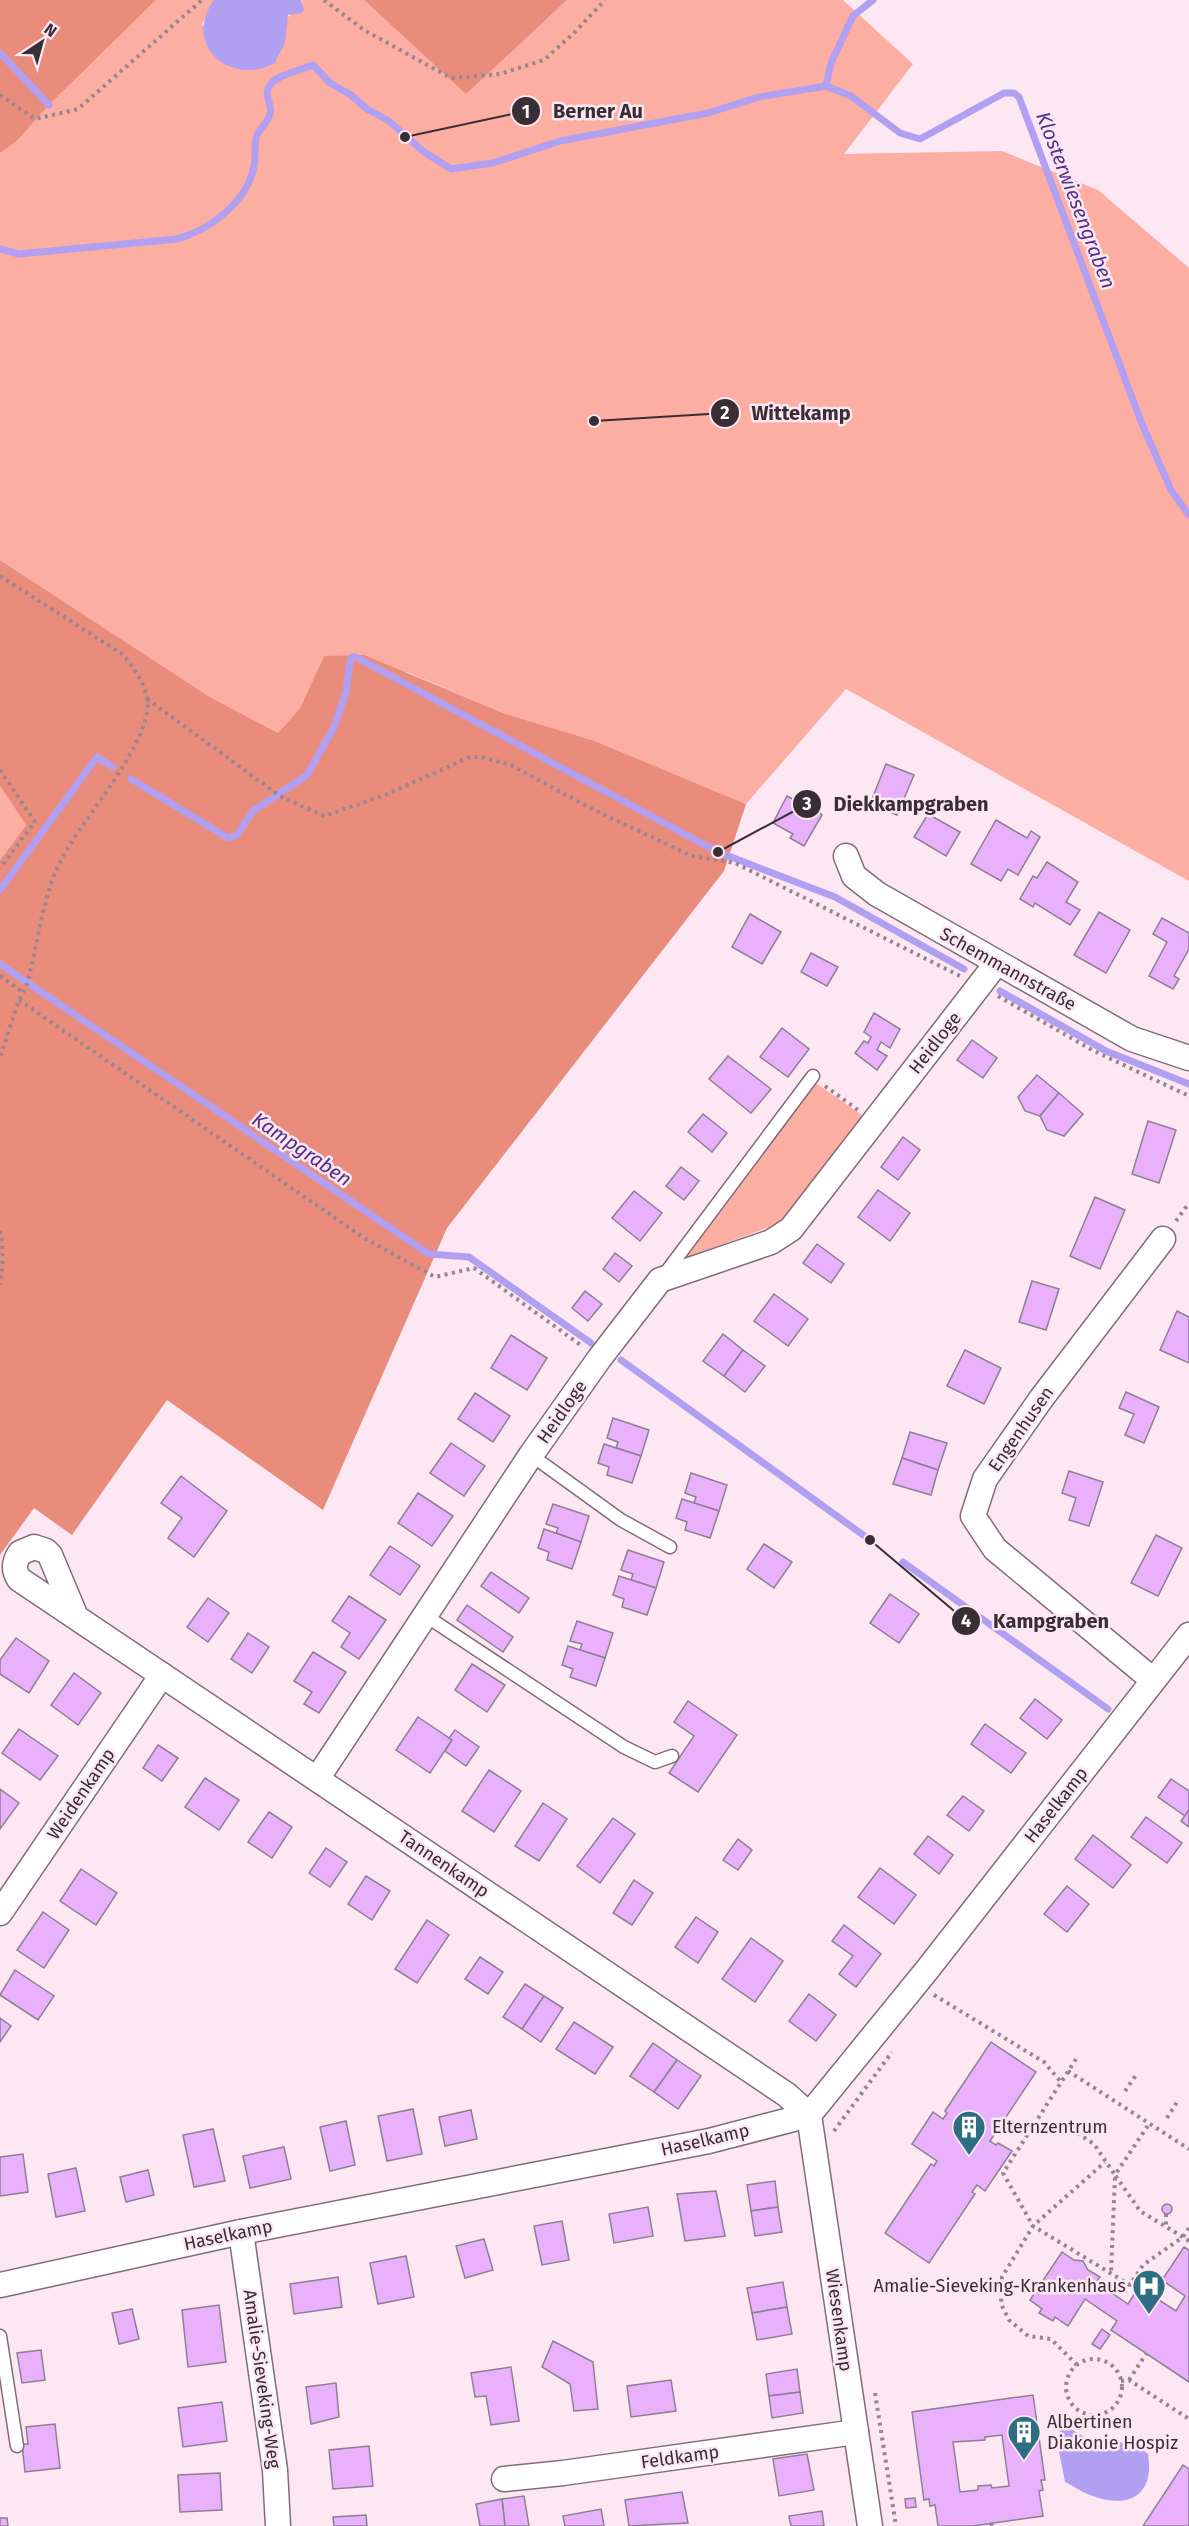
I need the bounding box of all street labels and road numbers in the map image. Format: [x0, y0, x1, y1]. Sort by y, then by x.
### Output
street label: Schemmannstraße [936, 923, 1080, 1015]
street label: Heidloge [904, 1008, 966, 1078]
street label: Heidloge [532, 1376, 592, 1448]
street label: Engenhusen [984, 1382, 1058, 1476]
street label: Weidenkamp [42, 1744, 120, 1844]
street label: Haselkamp [1020, 1763, 1092, 1847]
street label: Tannenkamp [395, 1826, 493, 1902]
street label: Haselkamp [659, 2119, 751, 2161]
street label: Haselkamp [182, 2215, 274, 2255]
street label: Wiesenkamp [821, 2267, 857, 2373]
street label: Amalie-Sieveking-Weg [239, 2288, 286, 2470]
street label: Feldkamp [639, 2441, 721, 2473]

